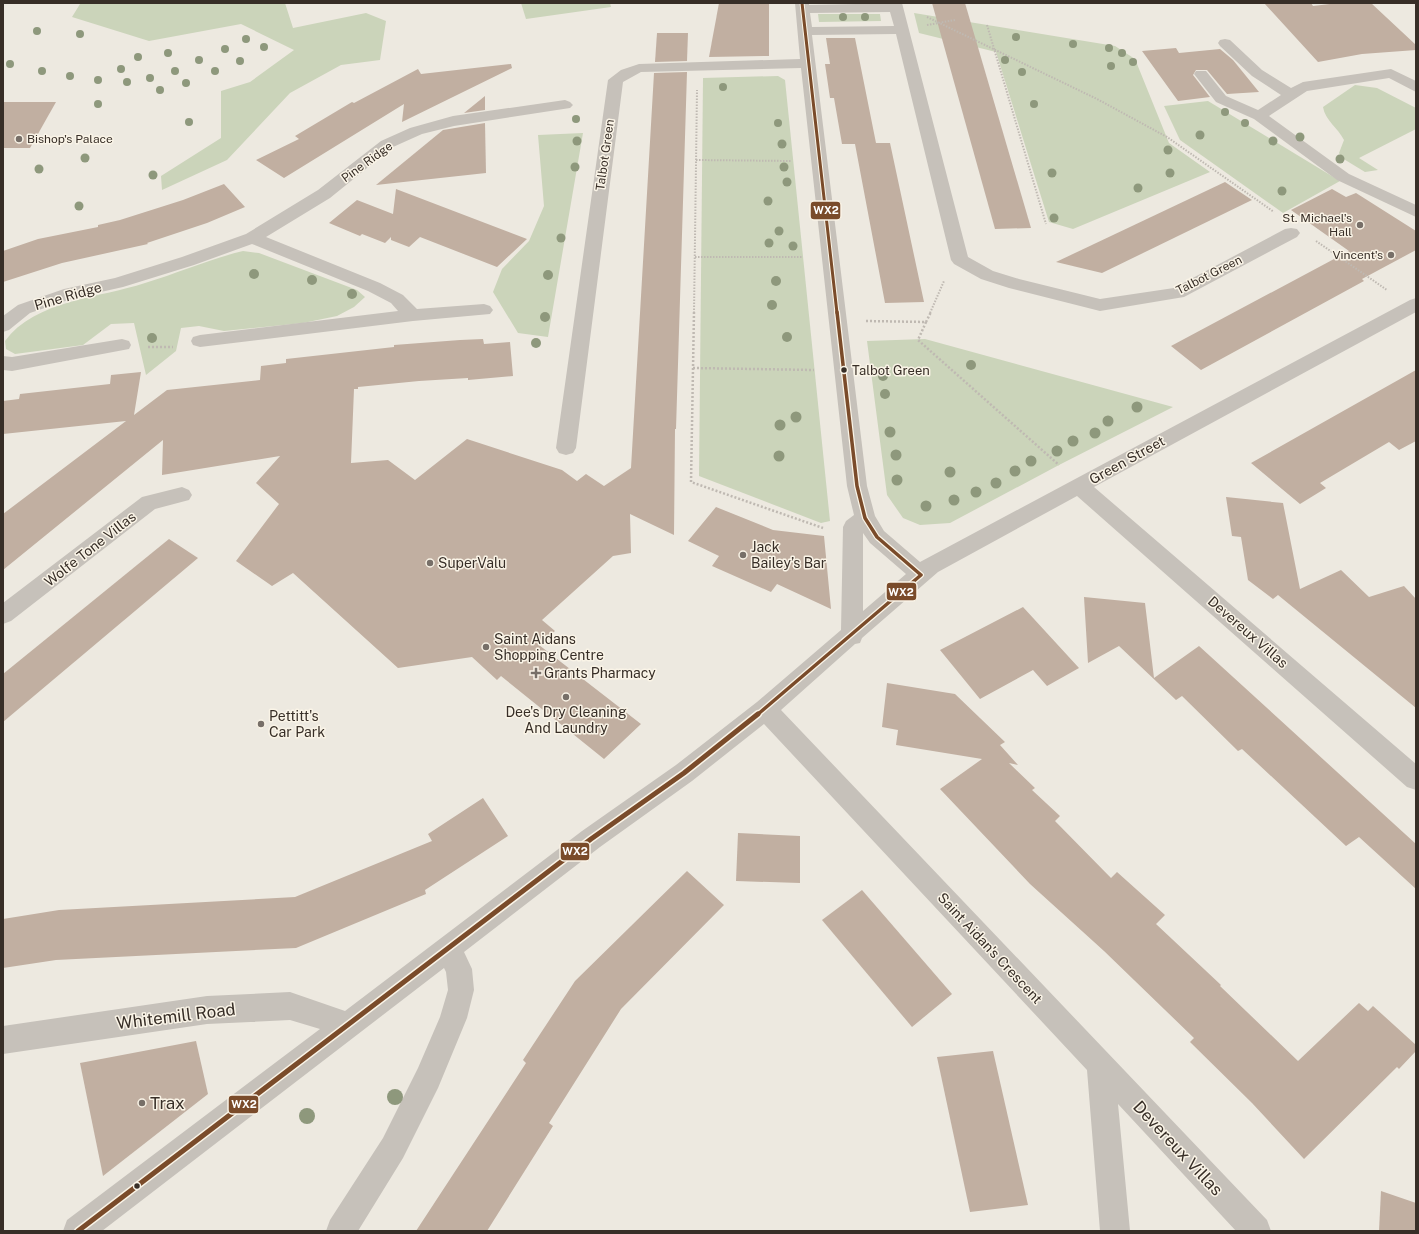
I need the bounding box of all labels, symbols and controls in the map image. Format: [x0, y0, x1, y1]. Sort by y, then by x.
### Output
street label: Talbot Green [593, 118, 617, 192]
place label: Bishop's Palace [27, 132, 113, 146]
marker: Bishop's Palace [14, 134, 24, 144]
street label: Pine Ridge [339, 139, 395, 185]
line badge: WX2 [810, 201, 841, 220]
text: WX2 [813, 204, 839, 216]
place label: St. Michael's Hall [1282, 211, 1352, 239]
marker: St. Michael's Hall [1355, 220, 1365, 230]
place label: Vincent's [1332, 248, 1383, 262]
marker: Vincent's [1386, 250, 1396, 260]
street label: Talbot Green [1174, 252, 1244, 298]
street label: Pine Ridge [32, 279, 104, 313]
place label: Talbot Green [852, 363, 930, 378]
marker: Talbot Green [839, 365, 849, 375]
street label: Green Street [1086, 433, 1168, 487]
street label: Wolfe Tone Villas [41, 508, 139, 590]
place label: Jack Bailey’s Bar [751, 539, 826, 571]
marker: Jack Bailey’s Bar [738, 550, 748, 560]
place label: SuperValu [438, 555, 506, 571]
marker: SuperValu [425, 558, 435, 568]
line badge: WX2 [886, 582, 917, 601]
text: WX2 [888, 586, 914, 598]
street label: Devereux Villas [1205, 593, 1291, 671]
place label: Saint Aidans Shopping Centre [494, 631, 604, 663]
marker: Saint Aidans Shopping Centre [481, 642, 491, 652]
place label: Grants Pharmacy [544, 665, 656, 681]
marker: Grants Pharmacy [531, 668, 541, 678]
marker: Dee's Dry Cleaning And Laundry [561, 692, 571, 702]
place label: Dee's Dry Cleaning And Laundry [505, 704, 627, 736]
place label: Pettitt's Car Park [269, 708, 325, 740]
marker: Pettitt's Car Park [256, 719, 266, 729]
line badge: WX2 [560, 842, 590, 861]
text: WX2 [562, 845, 588, 857]
street label: Saint Aidan's Crescent [934, 889, 1046, 1007]
street label: Whitemill Road [115, 999, 237, 1033]
place label: Trax [150, 1093, 185, 1113]
line badge: WX2 [228, 1095, 259, 1114]
street label: Devereux Villas [1129, 1096, 1227, 1200]
marker: Trax [137, 1098, 147, 1108]
text: WX2 [231, 1098, 257, 1110]
unlabelled marker [132, 1181, 142, 1191]

